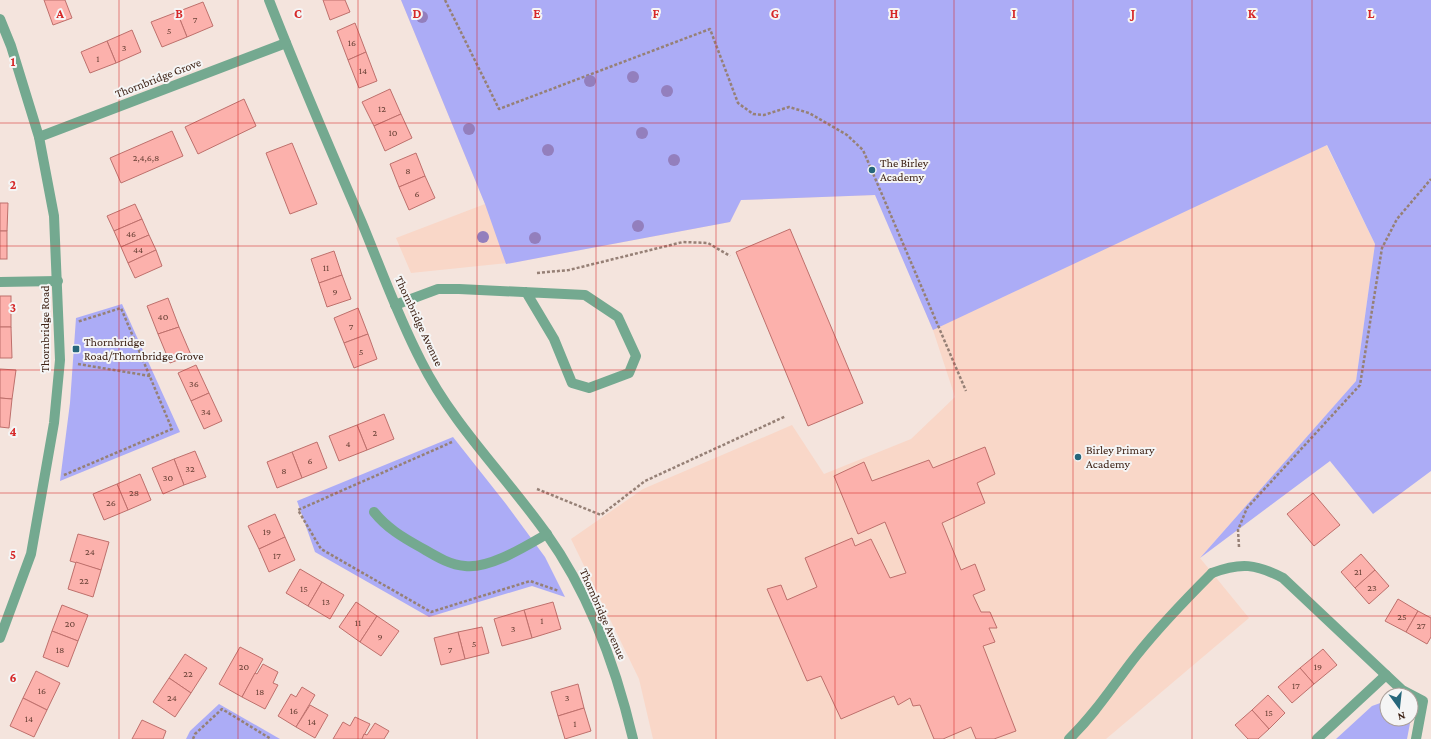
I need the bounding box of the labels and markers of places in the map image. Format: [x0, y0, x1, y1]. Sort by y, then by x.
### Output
place label: The Birley Academy [880, 156, 929, 184]
marker: The Birley Academy [867, 165, 877, 175]
place label: Thornbridge Road/Thornbridge Grove [84, 335, 203, 363]
marker: Thornbridge Road/Thornbridge Grove [71, 344, 81, 354]
place label: Birley Primary Academy [1086, 443, 1155, 471]
marker: Birley Primary Academy [1073, 452, 1083, 462]

